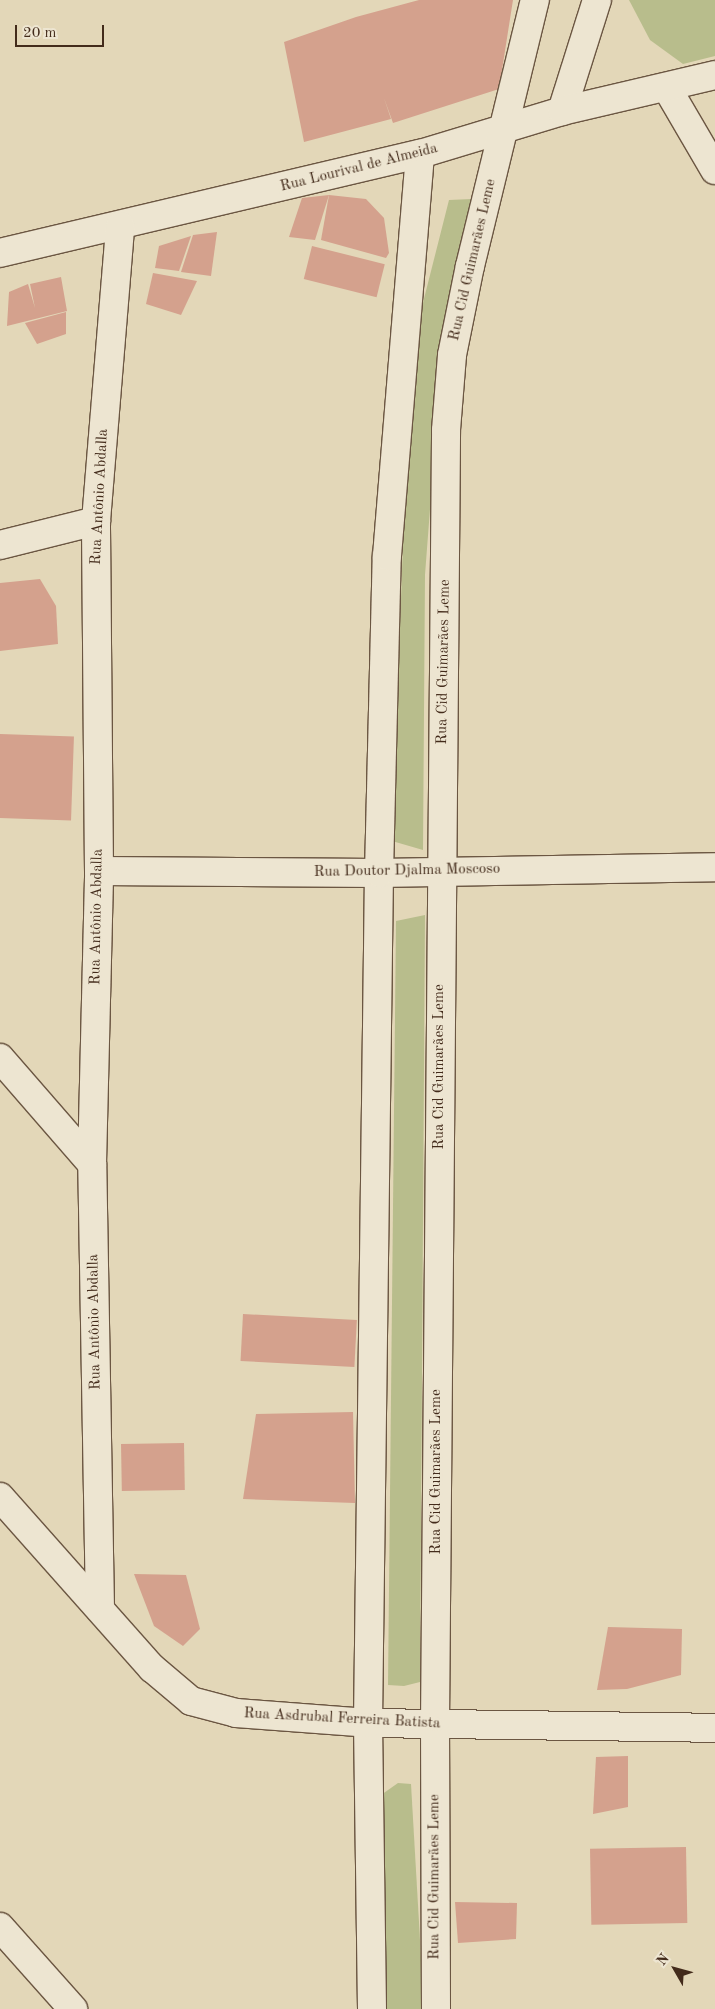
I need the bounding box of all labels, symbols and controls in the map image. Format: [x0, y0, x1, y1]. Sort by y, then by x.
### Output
scale bar [18, 15, 106, 47]
text: 20 m [23, 26, 57, 41]
street label: Rua Lourival de Almeida [278, 140, 440, 196]
street label: Rua Cid Guimarães Leme [446, 177, 500, 343]
street label: Rua Antônio Abdalla [87, 428, 113, 566]
street label: Rua Cid Guimarães Leme [434, 579, 454, 745]
street label: Rua Antônio Abdalla [87, 849, 107, 985]
street label: Rua Doutor Djalma Moscoso [314, 860, 500, 882]
street label: Rua Cid Guimarães Leme [431, 984, 449, 1150]
street label: Rua Antônio Abdalla [85, 1254, 105, 1390]
street label: Rua Cid Guimarães Leme [428, 1389, 446, 1555]
street label: Rua Asdrubal Ferreira Batista [243, 1705, 441, 1733]
street label: Rua Cid Guimarães Leme [426, 1794, 444, 1960]
north arrow [650, 1944, 700, 1994]
text: N [654, 1951, 672, 1968]

